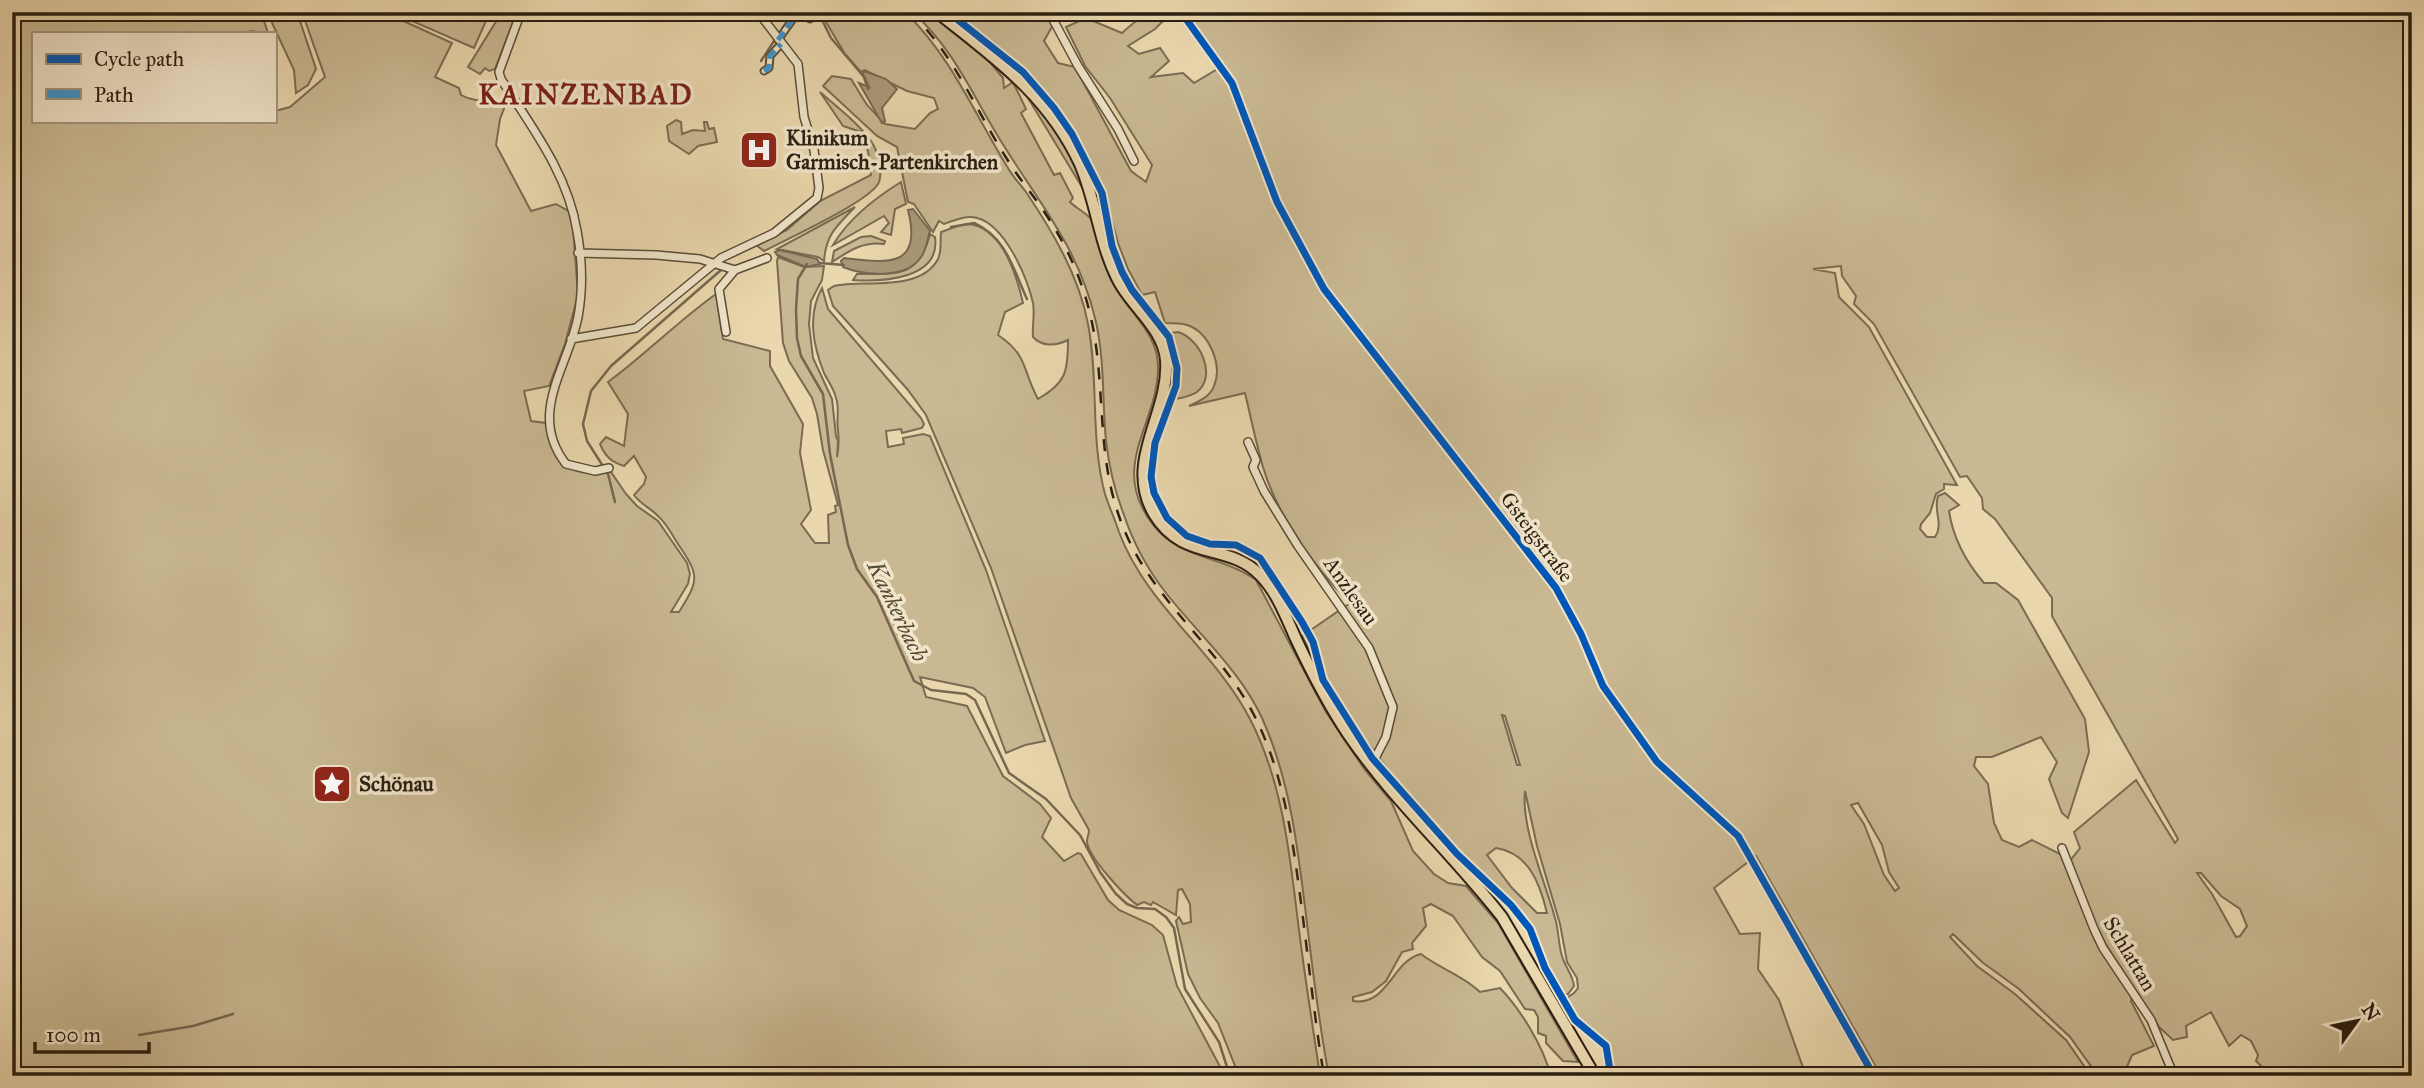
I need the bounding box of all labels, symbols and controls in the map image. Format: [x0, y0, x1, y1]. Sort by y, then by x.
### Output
legend [32, 32, 276, 122]
text: Cycle path [94, 46, 185, 72]
district label: KAINZENBAD [478, 77, 694, 112]
text: Path [94, 82, 134, 108]
place label: Klinikum Garmisch-Partenkirchen [786, 125, 999, 175]
hospital icon: Klinikum Garmisch-Partenkirchen [738, 129, 780, 171]
street label: Gsteigstraße [1495, 487, 1579, 587]
street label: Anzlesau [1318, 551, 1384, 630]
water label: Kankerbach [861, 555, 934, 666]
place icon: Schönau [311, 763, 353, 805]
place label: Schönau [359, 771, 435, 797]
street label: Schlattan [2098, 912, 2162, 996]
north arrow [2322, 986, 2392, 1056]
text: N [2357, 999, 2385, 1025]
scale bar [35, 1011, 149, 1055]
text: 100 m [46, 1022, 101, 1048]

